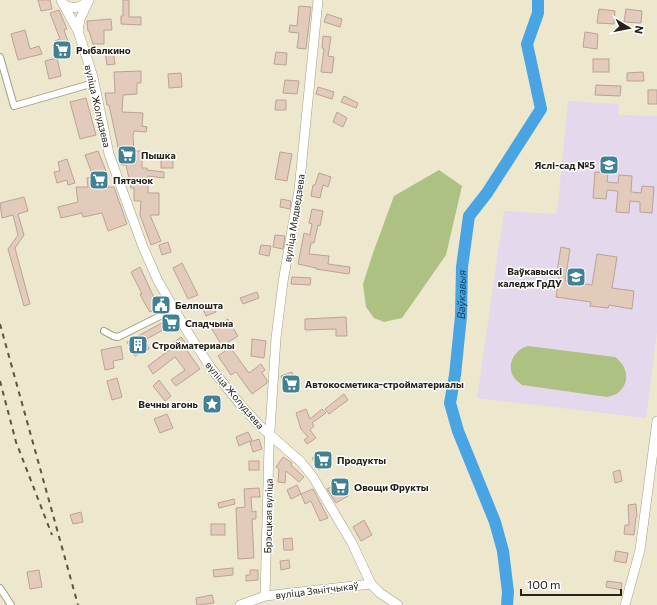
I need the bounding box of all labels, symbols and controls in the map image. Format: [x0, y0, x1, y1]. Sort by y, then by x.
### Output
north arrow [609, 8, 649, 48]
text: N [632, 25, 646, 35]
supermarket icon: Рыбалкино [51, 39, 73, 61]
place label: Рыбалкино [76, 44, 131, 56]
street label: вуліца Жолудзева [83, 64, 113, 148]
supermarket icon: Пышка [116, 144, 138, 166]
place label: Пышка [141, 149, 176, 161]
school or university icon: Яслі-сад №5 [598, 154, 620, 176]
place label: Яслі-сад №5 [534, 159, 595, 171]
supermarket icon: Пятачок [88, 169, 110, 191]
street label: вуліца Мядведзева [281, 173, 307, 263]
place label: Пятачок [113, 174, 154, 186]
place label: Ваўкавыскі каледж ГрДУ [498, 265, 562, 289]
school or university icon: Ваўкавыскі каледж ГрДУ [565, 266, 587, 288]
water label: Ваўкавыя [454, 269, 468, 319]
public building icon: Белпошта [150, 294, 172, 316]
place label: Белпошта [175, 299, 223, 311]
supermarket icon: Спадчына [160, 312, 182, 334]
place label: Спадчына [185, 317, 233, 329]
building icon: Стройматериалы [127, 334, 149, 356]
place label: Стройматериалы [152, 339, 235, 351]
street label: вуліца Жолудзева [203, 359, 267, 431]
supermarket icon: Автокосметика-стройматериалы [280, 373, 302, 395]
place label: Автокосметика-стройматериалы [305, 378, 464, 390]
place icon: Вечны агонь [201, 393, 223, 415]
place label: Вечны агонь [138, 398, 199, 410]
supermarket icon: Продукты [312, 449, 334, 471]
place label: Продукты [337, 454, 386, 466]
supermarket icon: Овощи Фрукты [329, 476, 351, 498]
street label: Брэсцкая вуліца [261, 478, 275, 554]
place label: Овощи Фрукты [354, 481, 429, 493]
scale bar [521, 571, 621, 597]
text: 100 m [527, 577, 561, 591]
street label: вуліца Зянітчыкаў [275, 579, 359, 601]

